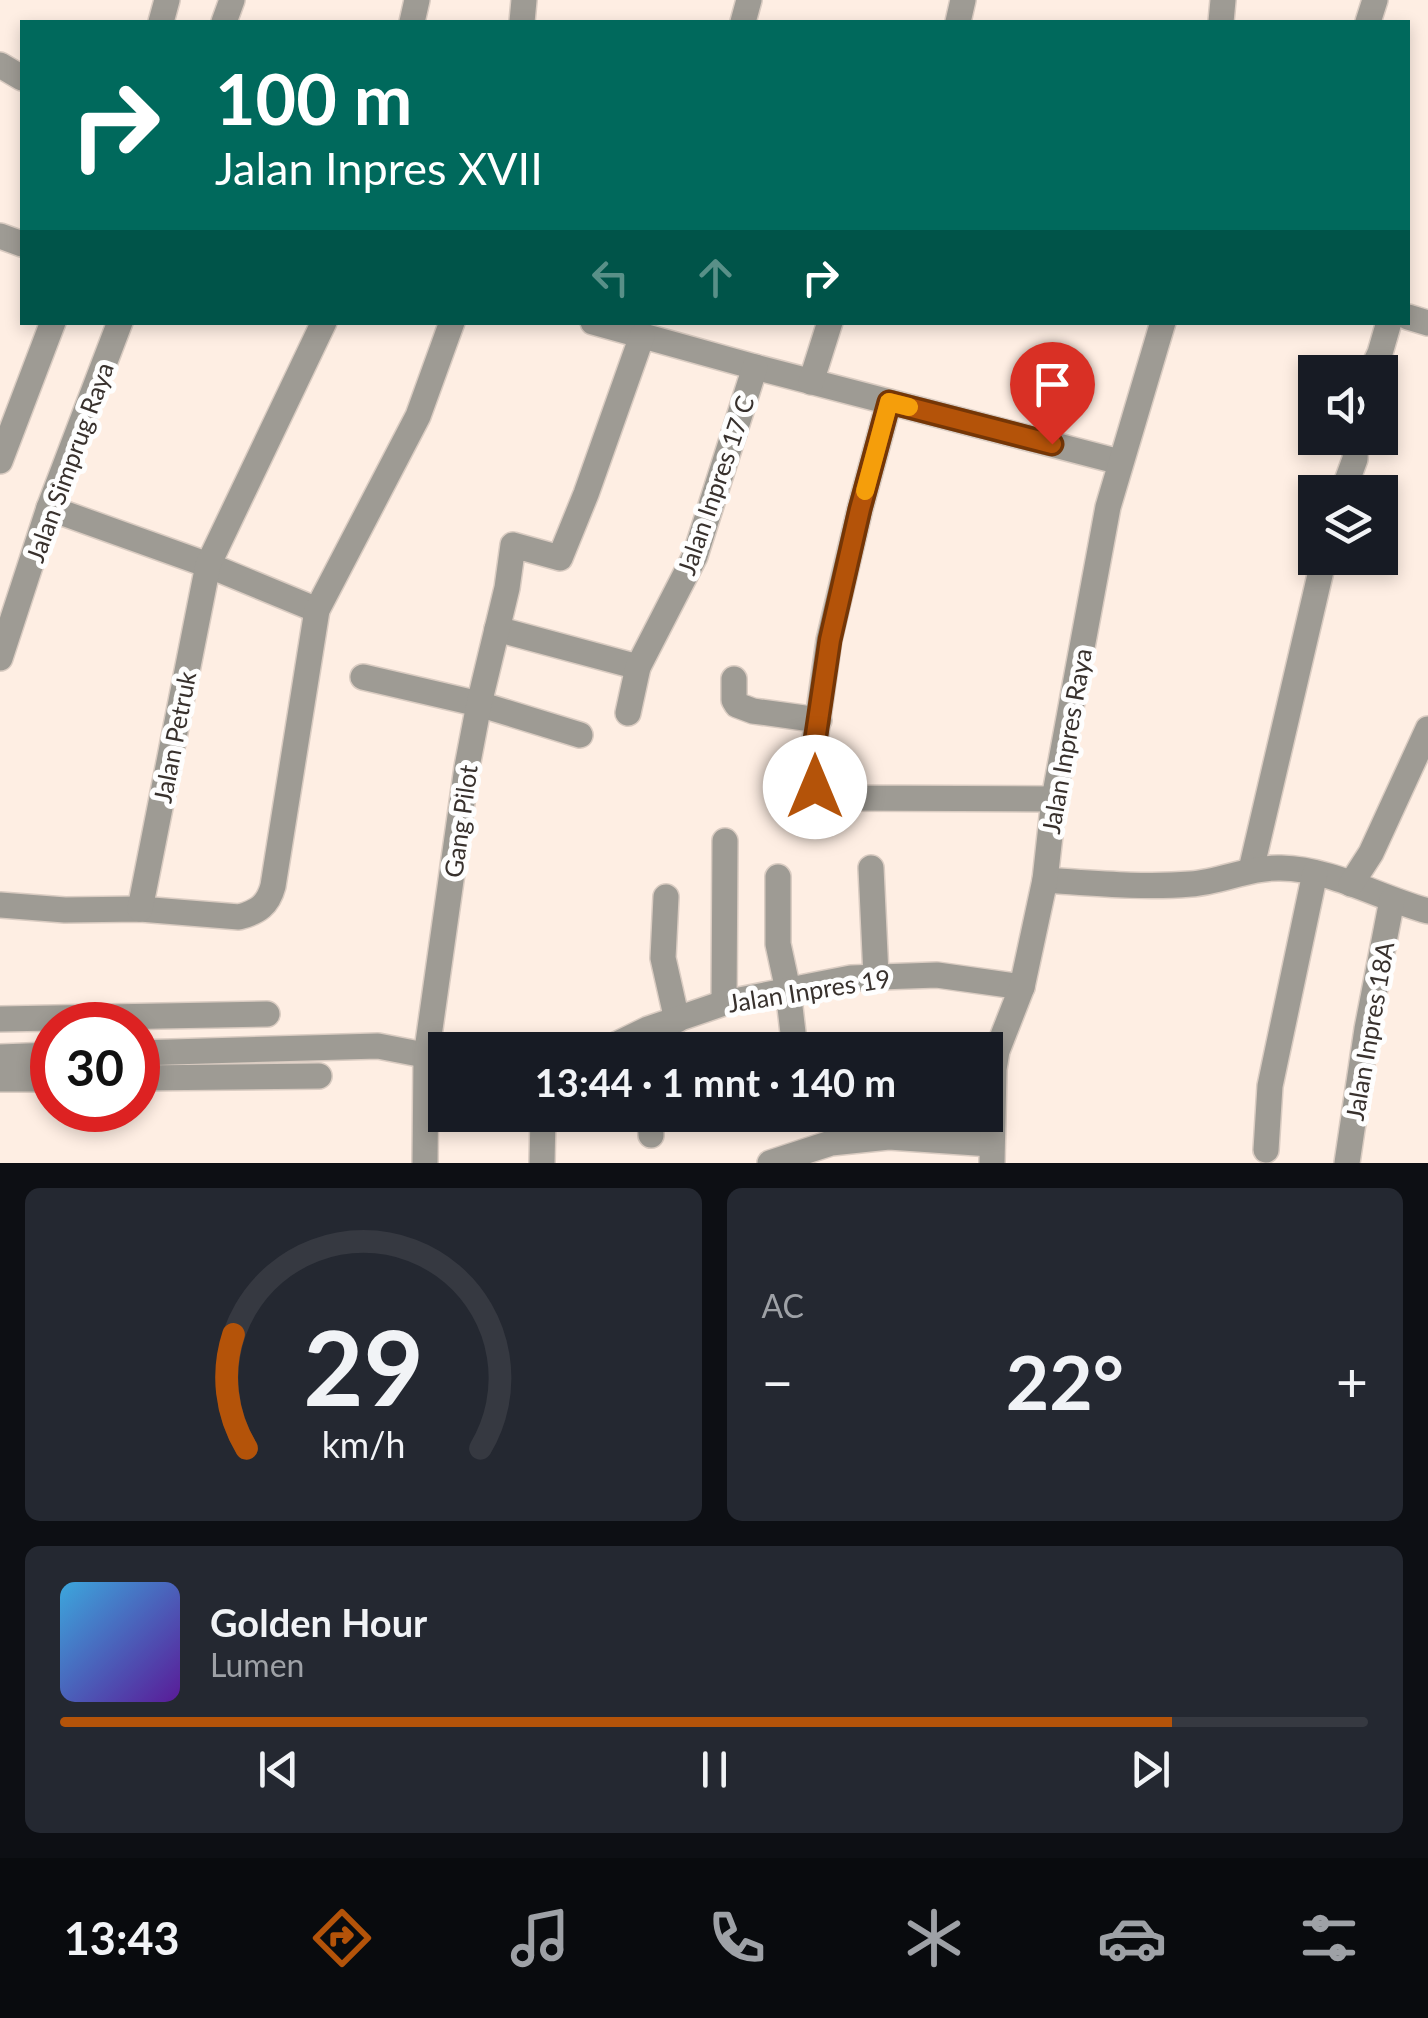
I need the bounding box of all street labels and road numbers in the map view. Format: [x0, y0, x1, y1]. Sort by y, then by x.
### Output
street label: Jalan Simprug Raya [19, 358, 119, 566]
street label: Jalan Inpres 17 C [670, 391, 760, 578]
street label: Jalan Inpres Raya [1035, 646, 1097, 836]
street label: Jalan Petruk [147, 668, 202, 805]
street label: Gang Pilot [437, 763, 483, 879]
street label: Jalan Inpres 18A [1339, 939, 1399, 1123]
street label: Jalan Inpres 19 [726, 962, 892, 1018]

